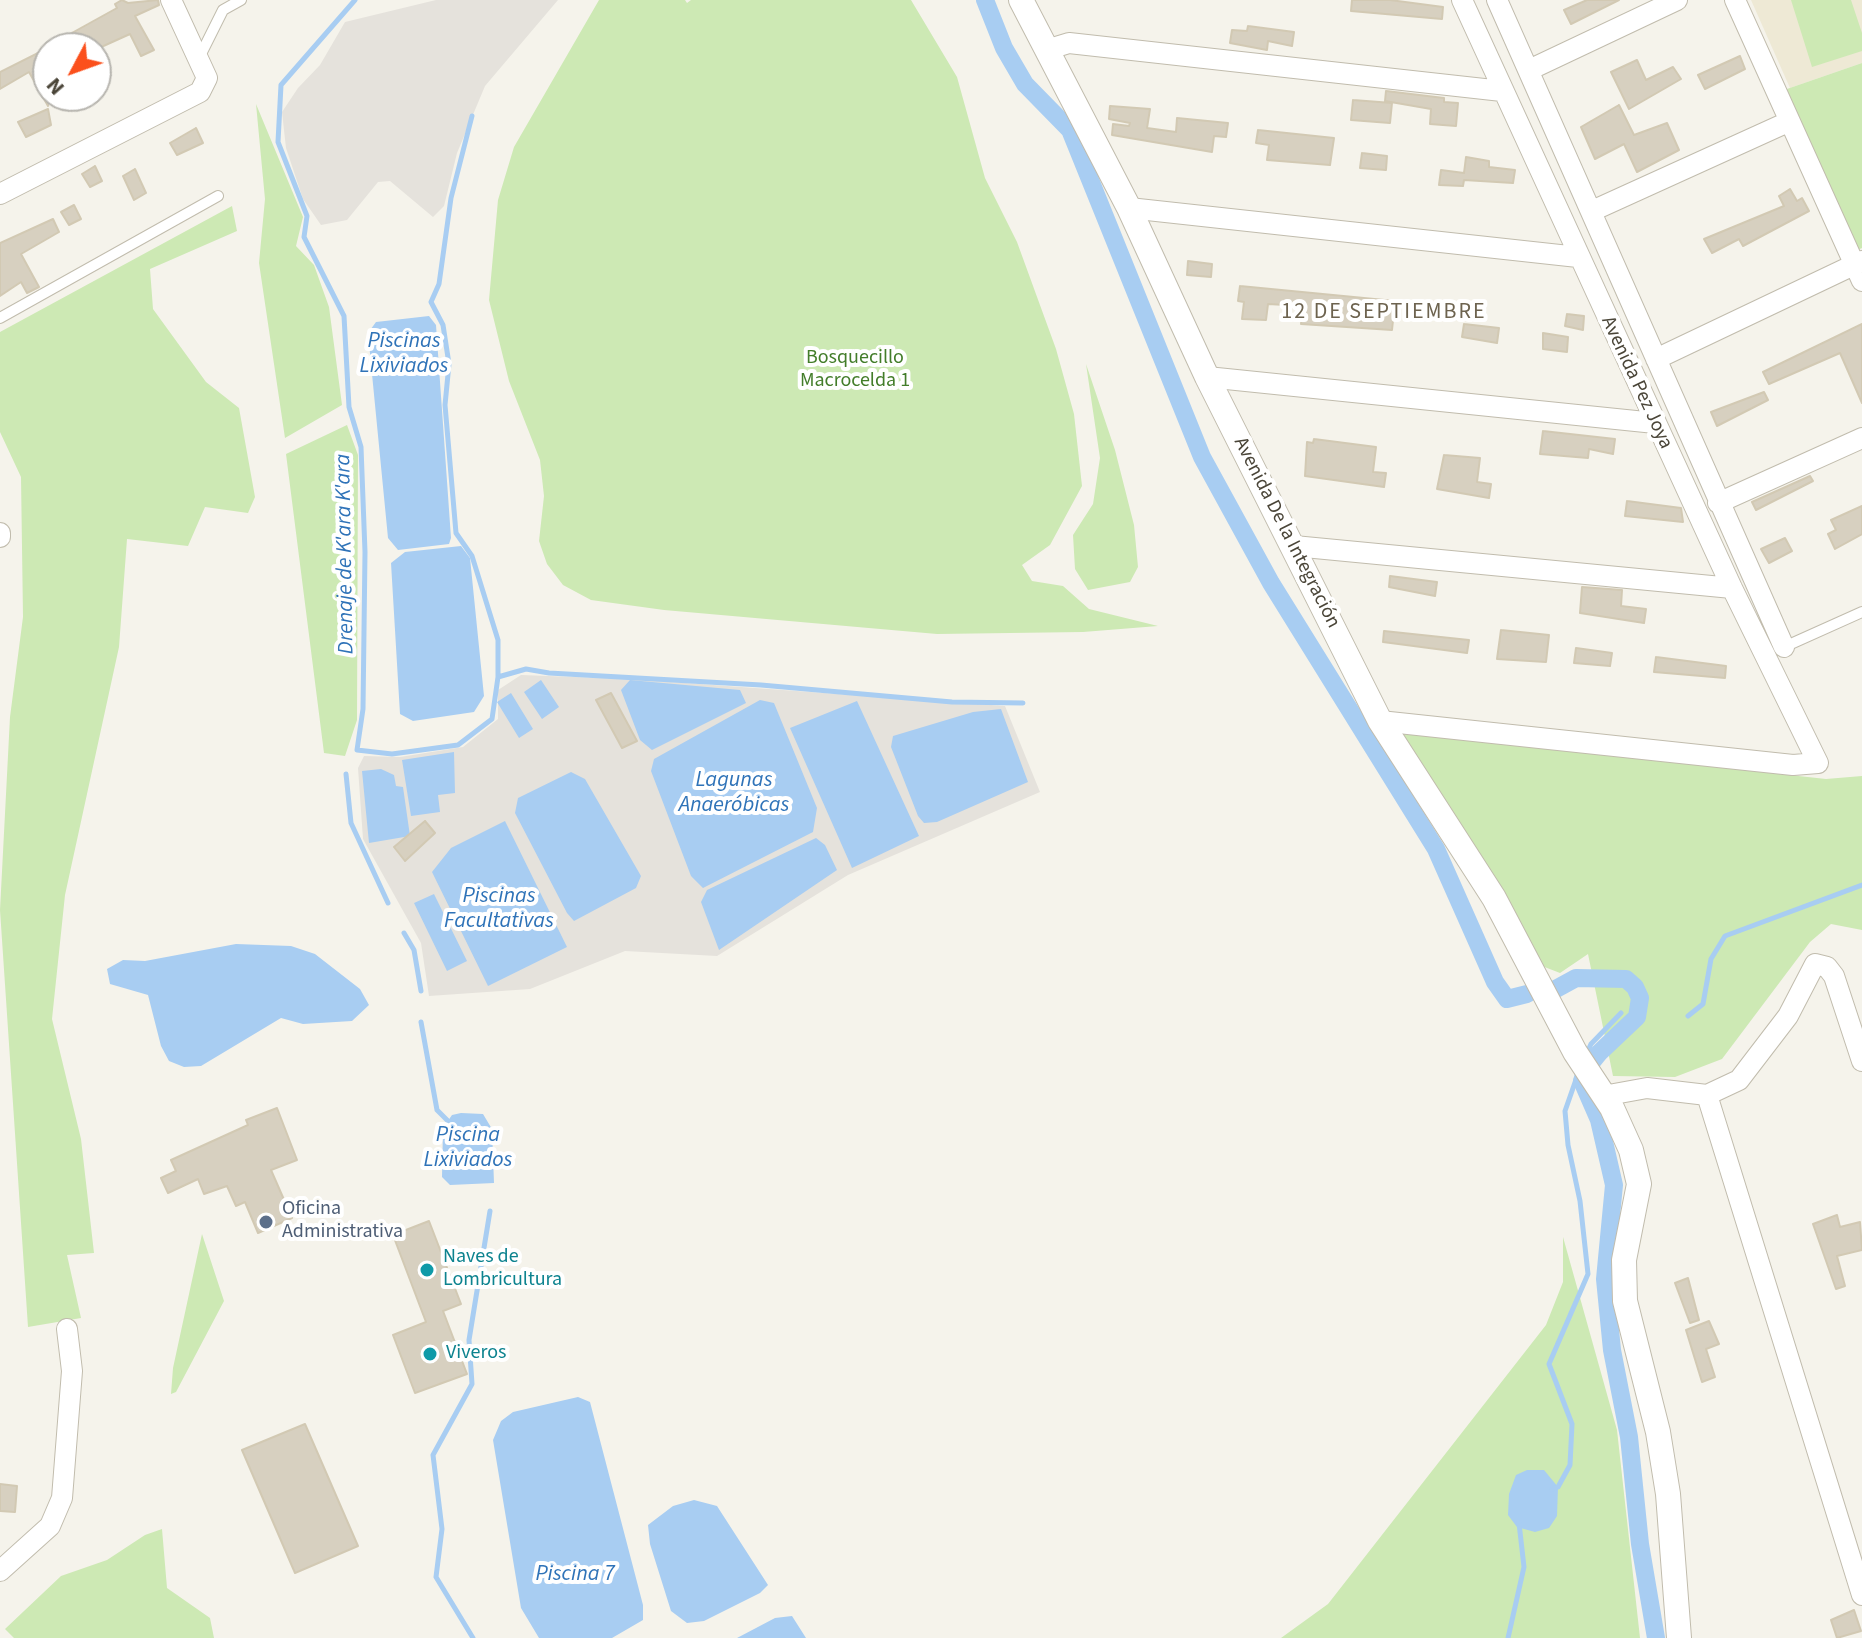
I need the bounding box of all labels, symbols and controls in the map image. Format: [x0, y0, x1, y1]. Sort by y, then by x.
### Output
north arrow [32, 32, 112, 112]
text: N [39, 70, 72, 102]
district label: 12 DE SEPTIEMBRE [1281, 300, 1487, 326]
street label: Avenida Pez Joya [1595, 313, 1677, 453]
water label: Piscinas Lixiviados [360, 329, 448, 380]
park label: Bosquecillo Macrocelda 1 [800, 347, 910, 394]
street label: Avenida De la Integración [1227, 433, 1345, 633]
water label: Drenaje de K'ara K'ara [331, 454, 361, 654]
water label: Lagunas Anaeróbicas [679, 768, 789, 820]
water label: Piscinas Facultativas [444, 884, 554, 936]
water label: Piscina Lixiviados [424, 1123, 512, 1174]
place label: Oficina Administrativa [282, 1198, 403, 1245]
marker: Oficina Administrativa [257, 1213, 275, 1231]
place label: Naves de Lombricultura [443, 1246, 562, 1293]
marker: Naves de Lombricultura [418, 1261, 436, 1279]
place label: Viveros [446, 1342, 506, 1366]
marker: Viveros [421, 1345, 439, 1363]
water label: Piscina 7 [535, 1562, 615, 1588]

